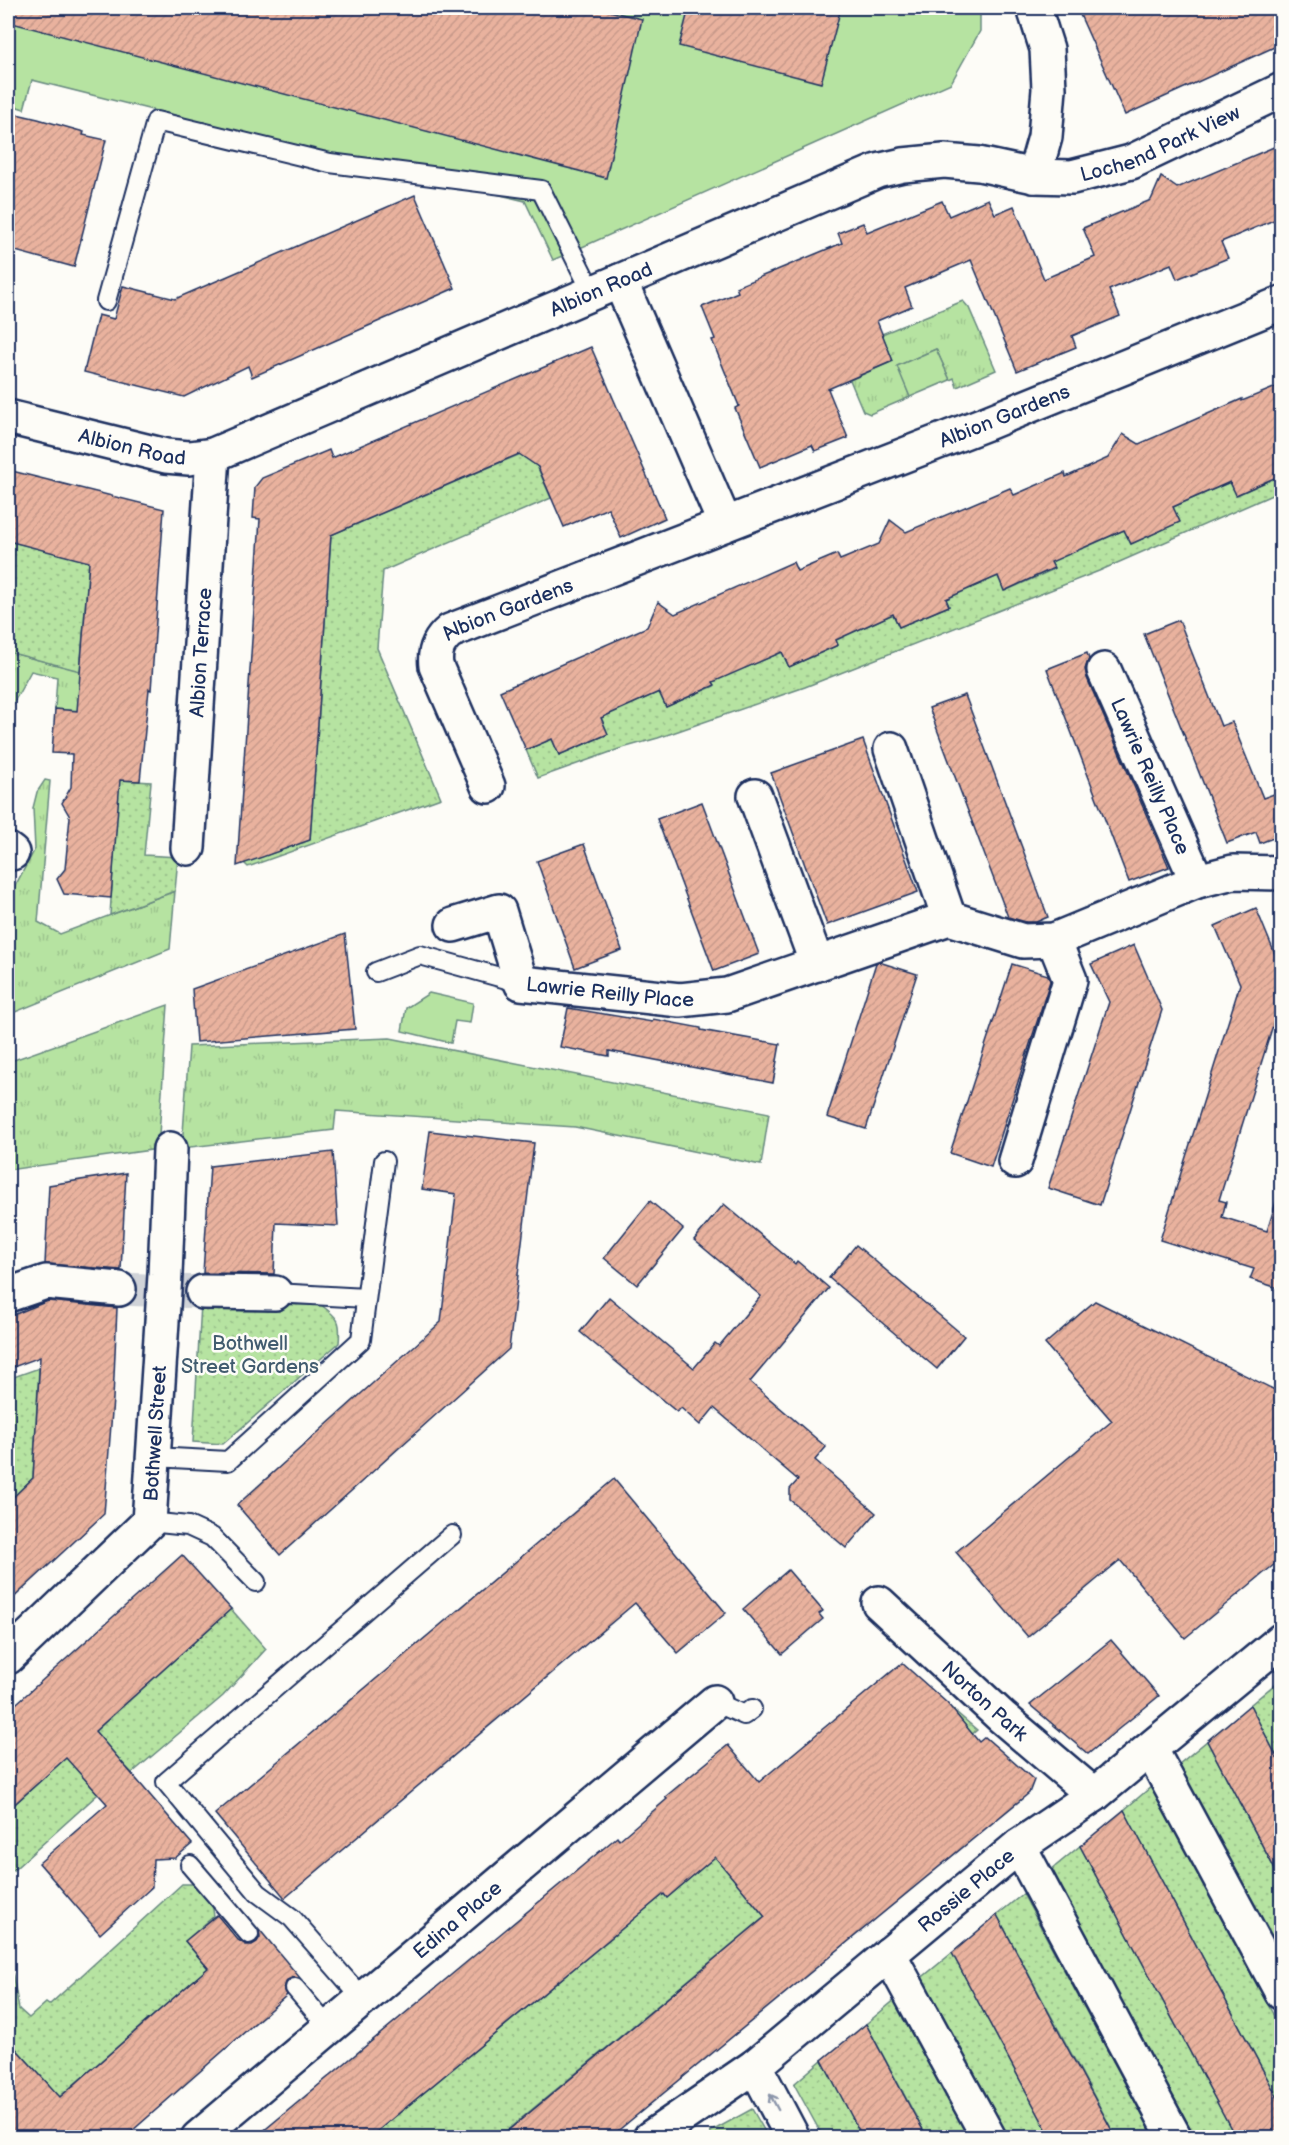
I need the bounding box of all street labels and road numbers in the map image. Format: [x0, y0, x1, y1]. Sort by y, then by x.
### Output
street label: Lochend Park View [1078, 100, 1245, 187]
street label: Albion Road [546, 257, 656, 322]
street label: Albion Gardens [936, 380, 1073, 453]
street label: Albion Road [76, 424, 187, 471]
street label: Albion Gardens [437, 573, 577, 646]
street label: Albion Terrace [185, 587, 218, 718]
street label: Lawrie Reilly Place [1105, 695, 1195, 859]
street label: Lawrie Reilly Place [525, 973, 695, 1013]
street label: Bothwell Street [139, 1365, 172, 1502]
street label: Norton Park [936, 1656, 1032, 1747]
street label: Rossie Place [914, 1844, 1020, 1938]
street label: Edina Place [409, 1876, 507, 1964]

